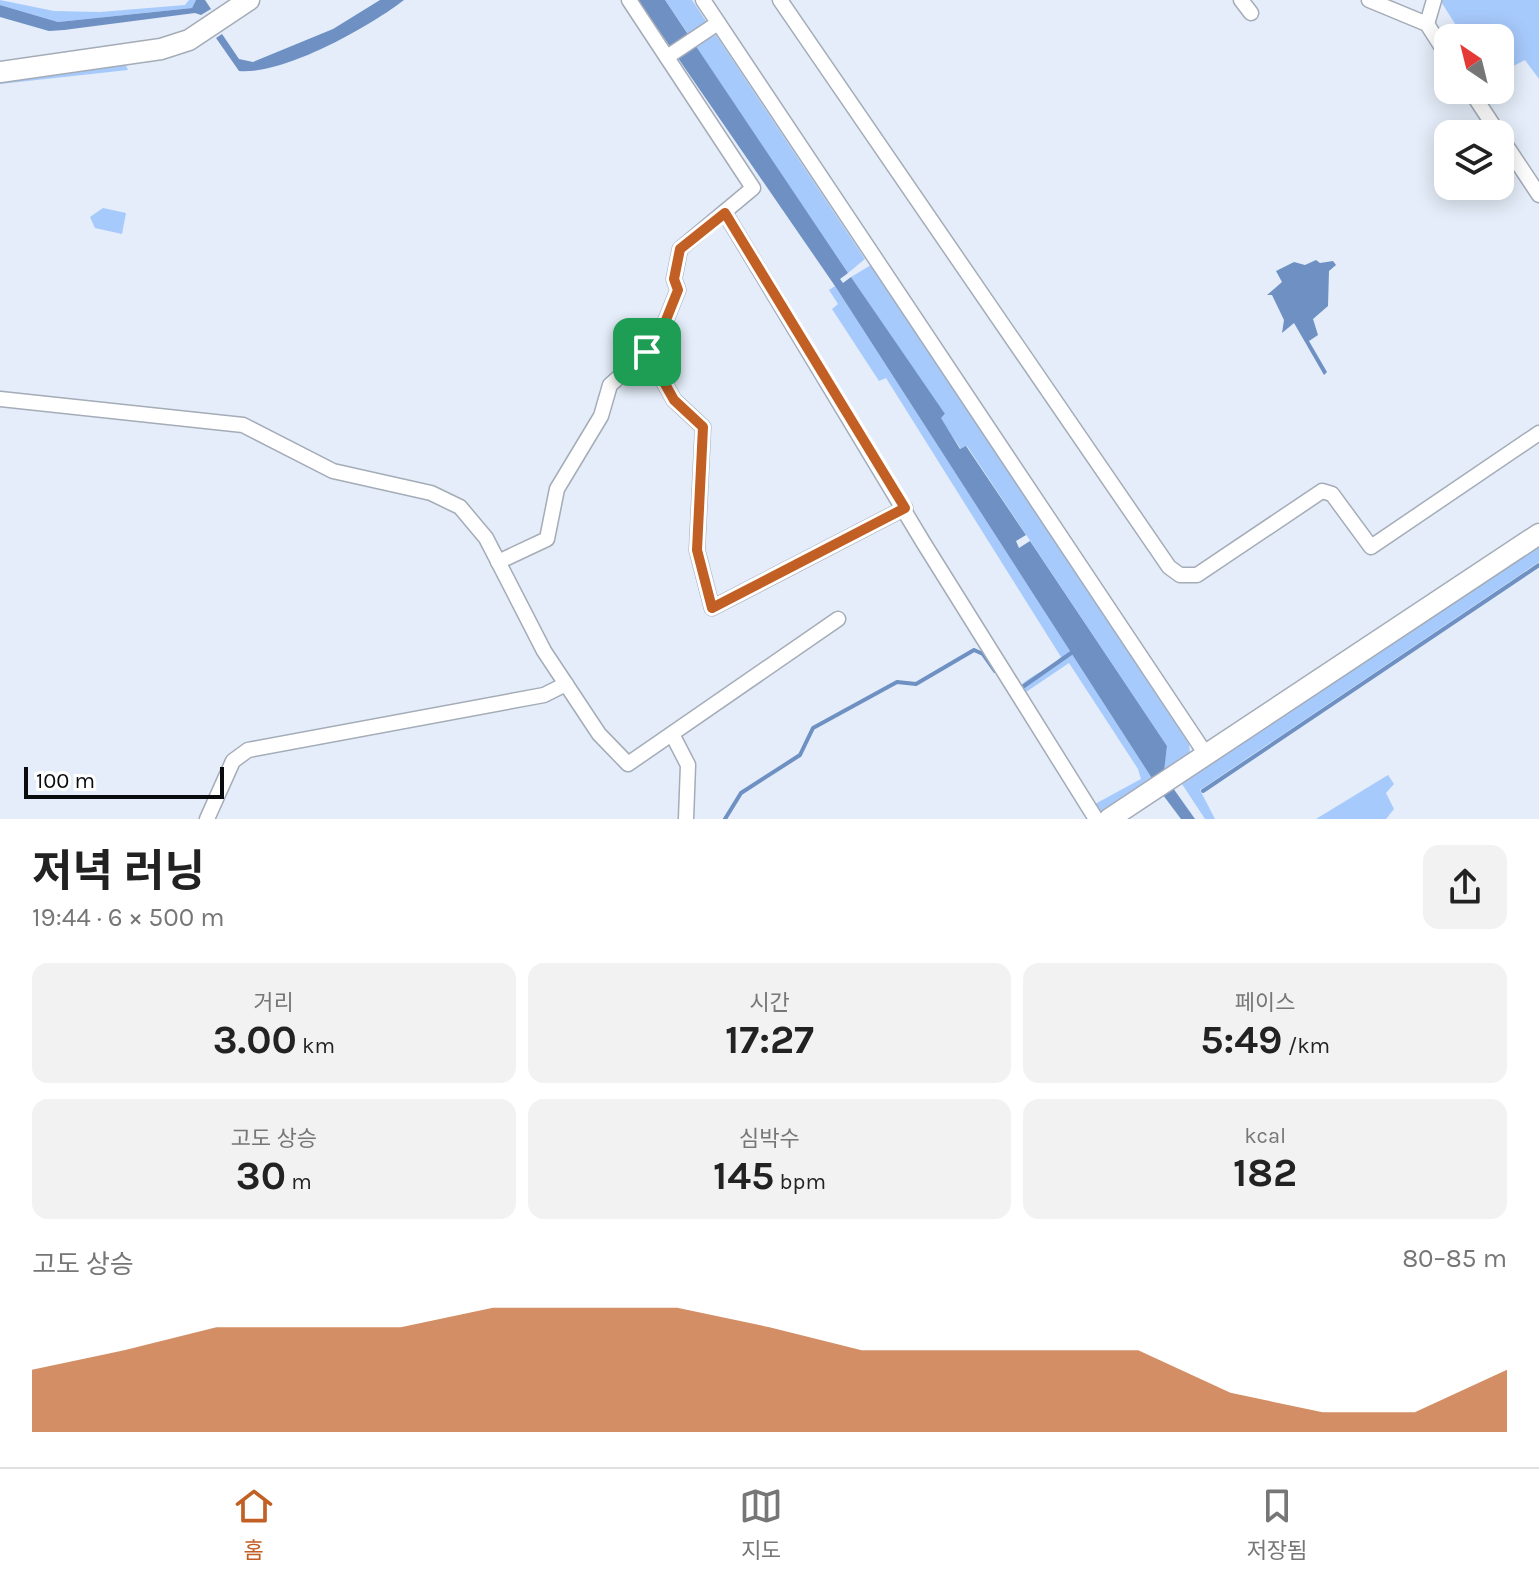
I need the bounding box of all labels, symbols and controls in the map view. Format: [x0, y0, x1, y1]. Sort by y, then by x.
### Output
north arrow [1434, 24, 1514, 104]
map controls [1434, 24, 1514, 200]
button: layers [1434, 120, 1514, 200]
pin [613, 318, 681, 386]
icon: arrive [625, 330, 669, 374]
scale bar [24, 763, 224, 799]
text: 100 m [36, 768, 95, 794]
button: share [1423, 845, 1507, 929]
text: 저녁 러닝 [32, 846, 205, 897]
text: 19:44 · 6 × 500 m [32, 902, 225, 933]
text: 거리 [254, 990, 294, 1016]
text: 시간 [749, 990, 790, 1016]
text: 페이스 [1235, 990, 1296, 1016]
text: 3.00 [213, 1016, 297, 1063]
text: 17:27 [725, 1016, 814, 1063]
text: 5:49 [1200, 1016, 1282, 1063]
text: km [297, 1033, 335, 1059]
text: /km [1282, 1033, 1330, 1059]
text: kcal [1244, 1123, 1286, 1149]
text: 고도 상승 [231, 1126, 317, 1152]
text: 심박수 [739, 1126, 800, 1152]
text: 182 [1233, 1149, 1297, 1196]
text: 30 [236, 1152, 286, 1199]
text: 145 [713, 1152, 774, 1199]
text: m [286, 1169, 312, 1195]
text: bpm [774, 1169, 826, 1195]
text: 80–85 m [1402, 1243, 1507, 1274]
text: 고도 상승 [32, 1249, 134, 1280]
tab: 홈 [232, 1484, 276, 1564]
tab: 지도 [739, 1484, 783, 1564]
tab: 저장됨 [1247, 1484, 1307, 1564]

